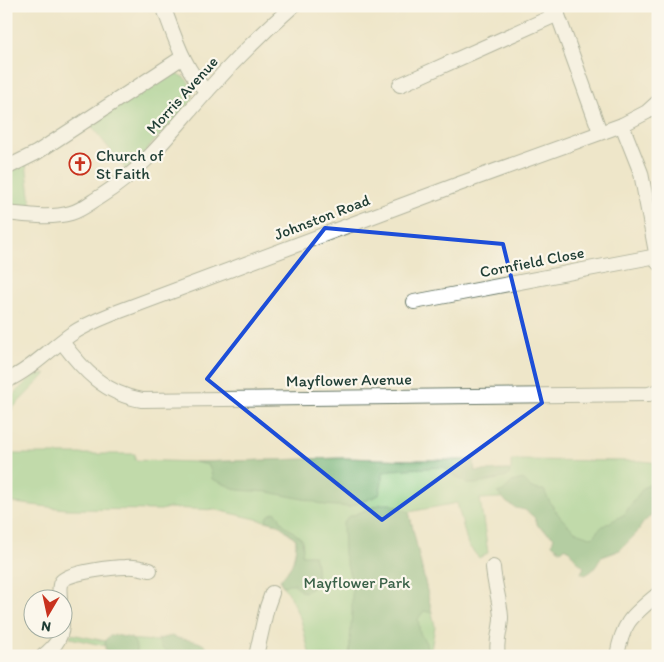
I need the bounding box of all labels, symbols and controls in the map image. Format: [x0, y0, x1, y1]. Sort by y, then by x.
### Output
street label: Morris Avenue [142, 52, 222, 138]
place label: Church of St Faith [96, 146, 164, 183]
church icon: Church of St Faith [68, 152, 92, 176]
street label: Johnston Road [271, 190, 373, 244]
street label: Cornfield Close [478, 243, 586, 281]
street label: Mayflower Avenue [286, 369, 412, 391]
park label: Mayflower Park [304, 573, 411, 592]
north arrow [22, 590, 72, 640]
text: N [40, 617, 52, 635]

